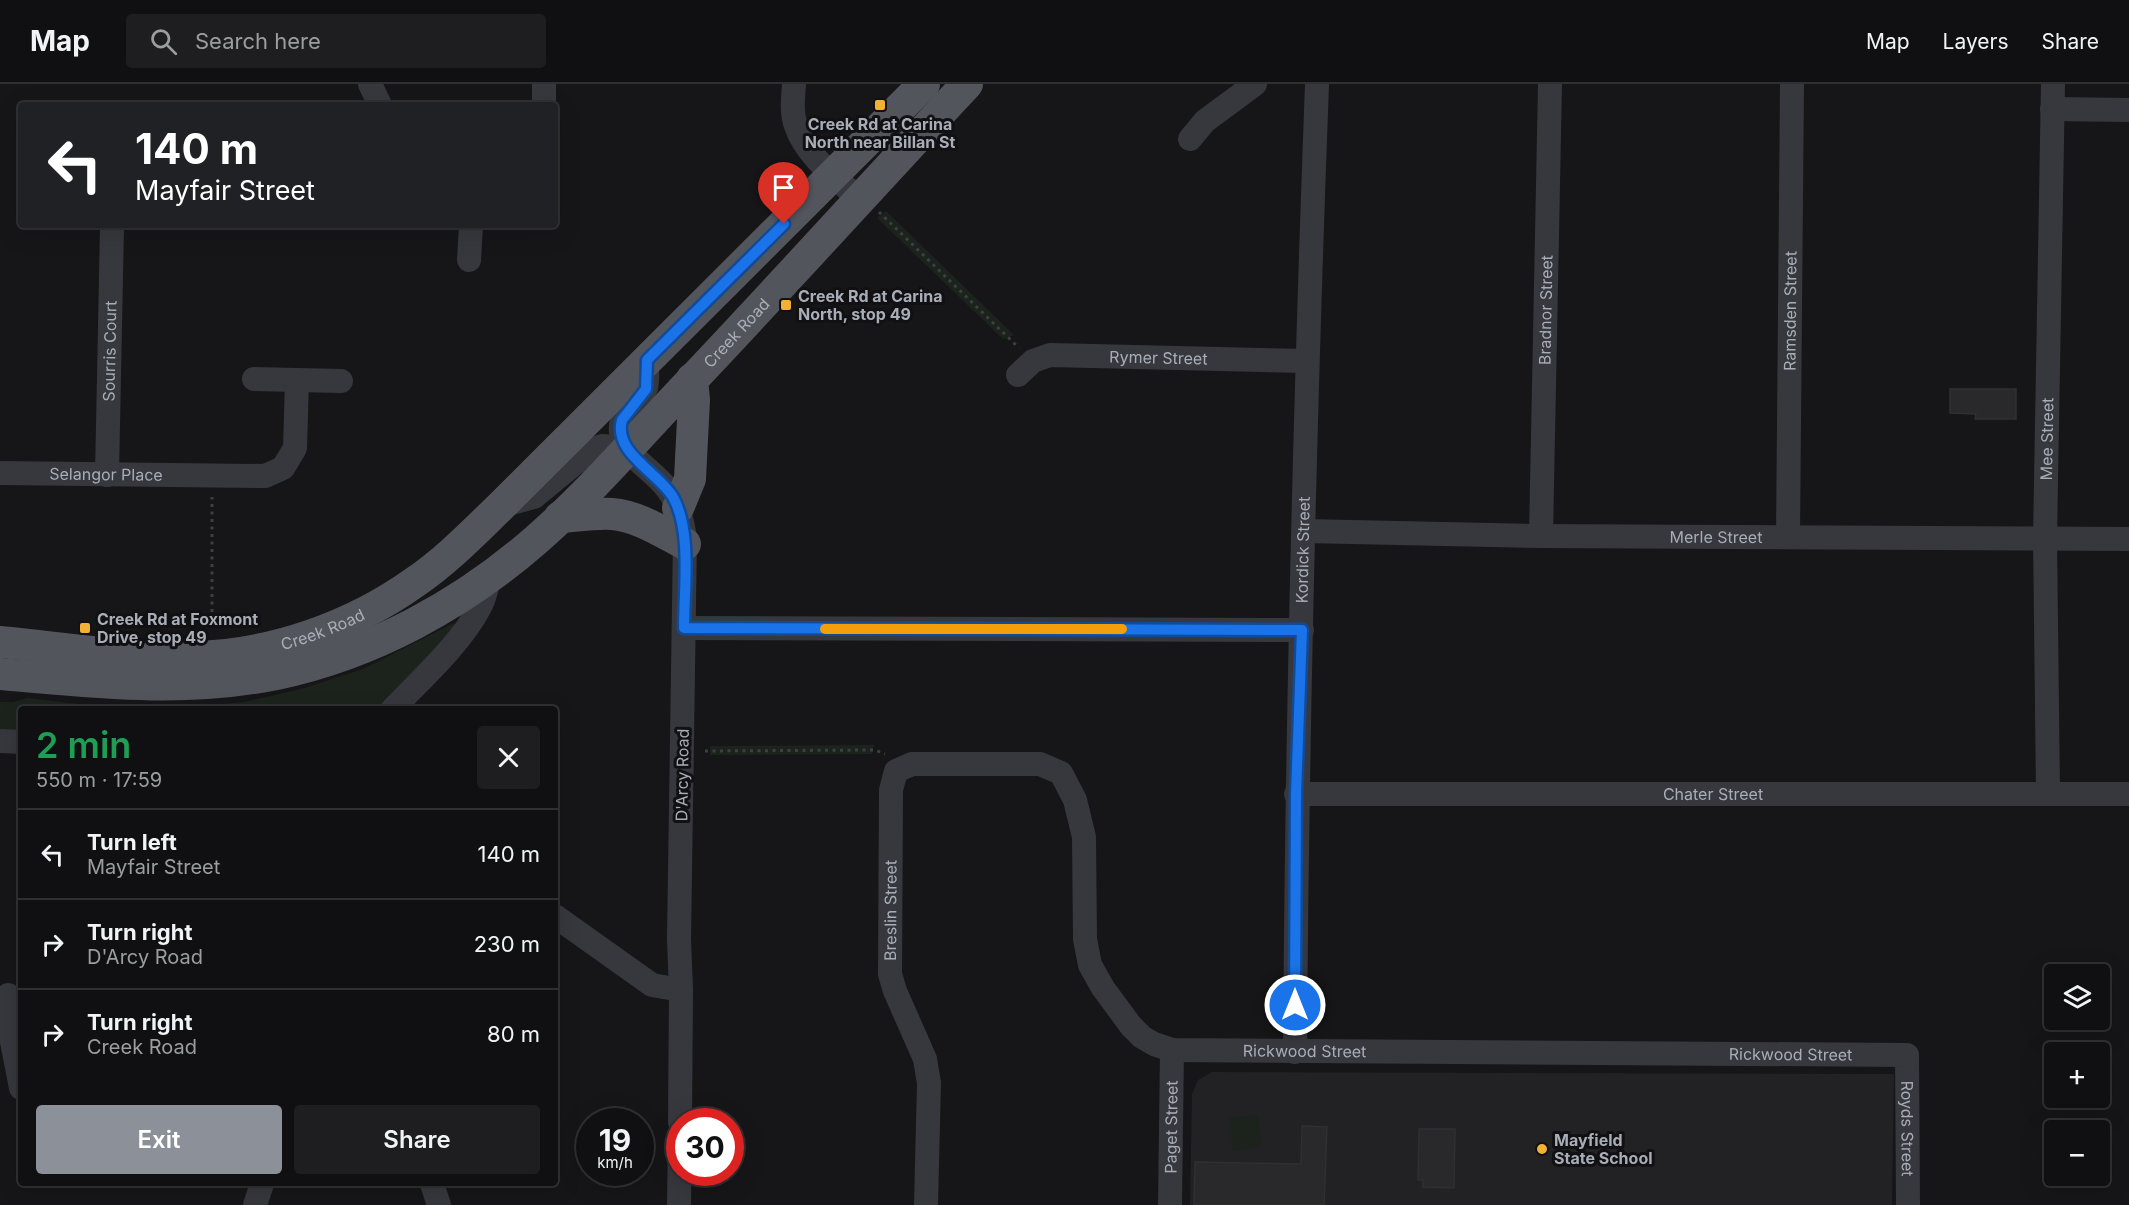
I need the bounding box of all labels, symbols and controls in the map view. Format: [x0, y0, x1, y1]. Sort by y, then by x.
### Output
search box [126, 14, 546, 68]
text: Map [30, 24, 90, 58]
icon: search [147, 25, 180, 58]
text: Search here [195, 28, 321, 54]
text: Map [1866, 29, 1910, 54]
text: Layers [1943, 29, 2009, 54]
text: Share [2042, 29, 2099, 54]
marker: Creek Rd at Carina North near Billan St [873, 98, 887, 112]
place label: Creek Rd at Carina North near Billan St [805, 114, 955, 152]
text: 140 m [135, 123, 258, 174]
icon: left [36, 126, 114, 204]
pin [758, 162, 809, 224]
icon: arrive [767, 171, 800, 204]
text: Mayfair Street [135, 174, 315, 207]
street label: Ramsden Street [1779, 251, 1801, 371]
street label: Bradnor Street [1534, 255, 1557, 365]
place label: Creek Rd at Carina North, stop 49 [798, 286, 943, 324]
street label: Creek Road [699, 294, 774, 372]
marker: Creek Rd at Carina North, stop 49 [779, 298, 793, 312]
street label: Sourris Court [98, 300, 121, 402]
street label: Rymer Street [1109, 346, 1208, 369]
street label: Mee Street [2036, 397, 2057, 481]
street label: Selangor Place [49, 464, 163, 485]
street label: Kordick Street [1291, 496, 1314, 604]
street label: Merle Street [1669, 527, 1762, 547]
street label: Creek Road [279, 604, 368, 654]
place label: Creek Rd at Foxmont Drive, stop 49 [97, 609, 258, 647]
marker: Creek Rd at Foxmont Drive, stop 49 [78, 621, 92, 635]
text: 2 min [36, 723, 131, 767]
button: close [477, 726, 540, 789]
street label: D'Arcy Road [671, 728, 693, 822]
text: 550 m · 17:59 [36, 768, 162, 792]
street label: Chater Street [1663, 784, 1763, 804]
text: Turn left [87, 829, 177, 855]
icon: left [36, 838, 69, 871]
text: 140 m [478, 841, 540, 867]
text: Mayfair Street [87, 855, 220, 879]
street label: Breslin Street [880, 860, 901, 961]
text: Turn right [87, 919, 193, 945]
icon: right [36, 928, 69, 961]
text: 230 m [474, 931, 540, 957]
text: D'Arcy Road [87, 945, 203, 969]
map controls [2044, 964, 2110, 1186]
button: layers [2044, 964, 2110, 1030]
position arrow [1263, 973, 1327, 1037]
text: Turn right [87, 1009, 193, 1035]
icon: right [36, 1018, 69, 1051]
text: 80 m [487, 1021, 540, 1047]
text: Creek Road [87, 1035, 197, 1059]
street label: Rickwood Street [1243, 1040, 1366, 1061]
button: + [2044, 1042, 2110, 1108]
street label: Rickwood Street [1729, 1044, 1852, 1065]
street label: Paget Street [1160, 1080, 1182, 1174]
street label: Royds Street [1897, 1081, 1918, 1177]
button: Exit [36, 1105, 282, 1174]
button: Share [294, 1105, 540, 1174]
speed limit sign: 30 [666, 1108, 744, 1186]
button: − [2044, 1120, 2110, 1186]
text: 19 [599, 1122, 631, 1158]
place label: Mayfield State School [1554, 1130, 1653, 1168]
marker: Mayfield State School [1535, 1142, 1549, 1156]
text: km/h [597, 1153, 633, 1172]

